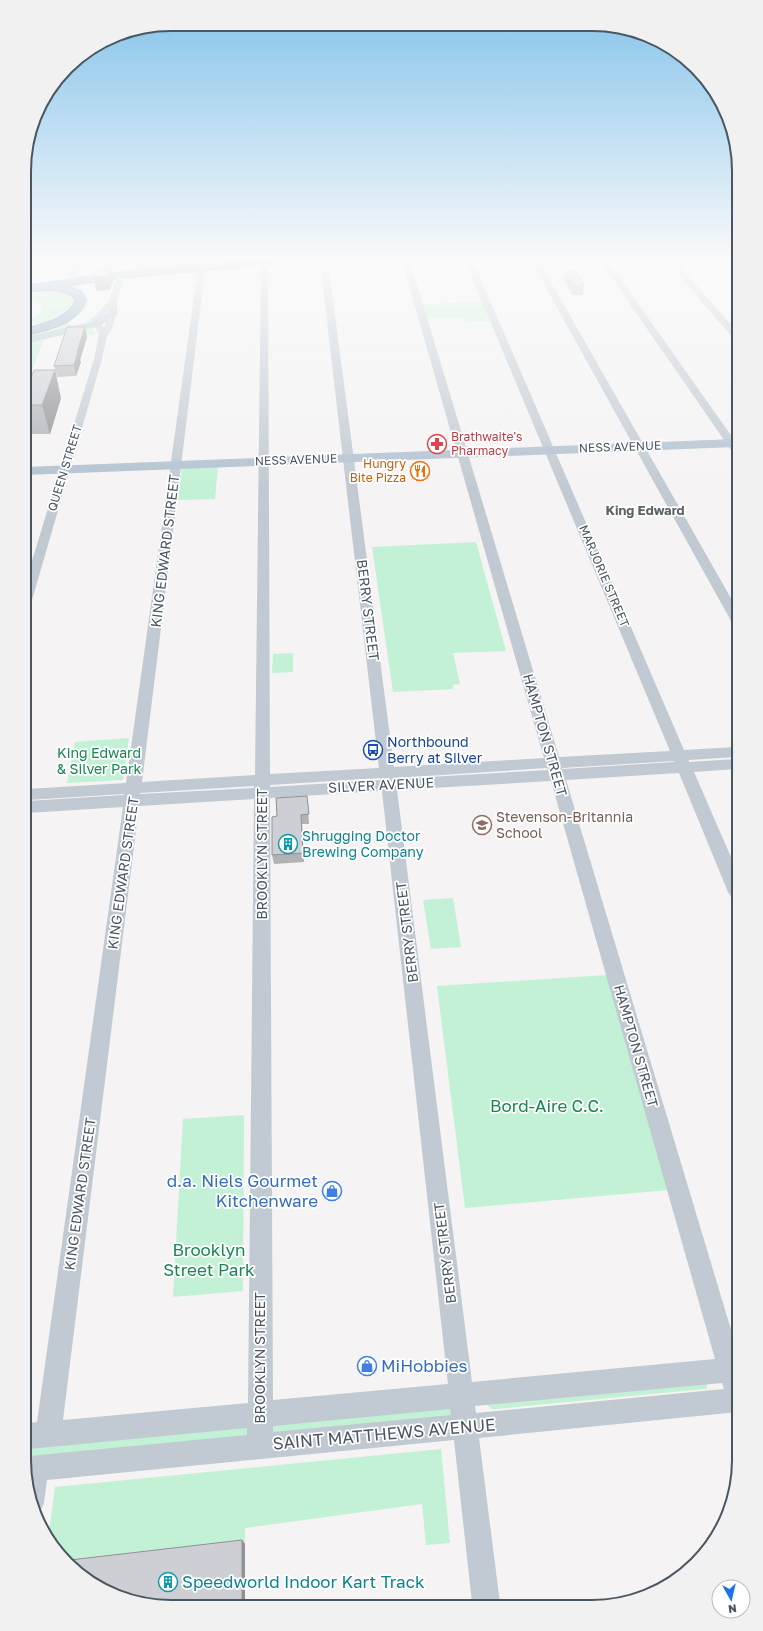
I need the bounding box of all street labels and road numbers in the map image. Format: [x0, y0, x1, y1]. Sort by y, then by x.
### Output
street label: QUEEN STREET [44, 422, 85, 513]
street label: NESS AVENUE [579, 438, 661, 455]
street label: NESS AVENUE [255, 451, 337, 468]
street label: KING EDWARD STREET [147, 473, 182, 628]
street label: MARJORIE STREET [576, 522, 633, 630]
street label: BERRY STREET [354, 558, 383, 662]
street label: HAMPTON STREET [520, 672, 571, 799]
street label: SILVER AVENUE [327, 773, 435, 796]
street label: BROOKLYN STREET [253, 788, 270, 920]
street label: KING EDWARD STREET [103, 795, 142, 950]
street label: BERRY STREET [392, 880, 421, 984]
street label: HAMPTON STREET [611, 983, 662, 1110]
street label: KING EDWARD STREET [60, 1116, 99, 1271]
street label: BERRY STREET [430, 1201, 459, 1305]
street label: BROOKLYN STREET [251, 1292, 268, 1424]
street label: SAINT MATTHEWS AVENUE [272, 1413, 496, 1454]

